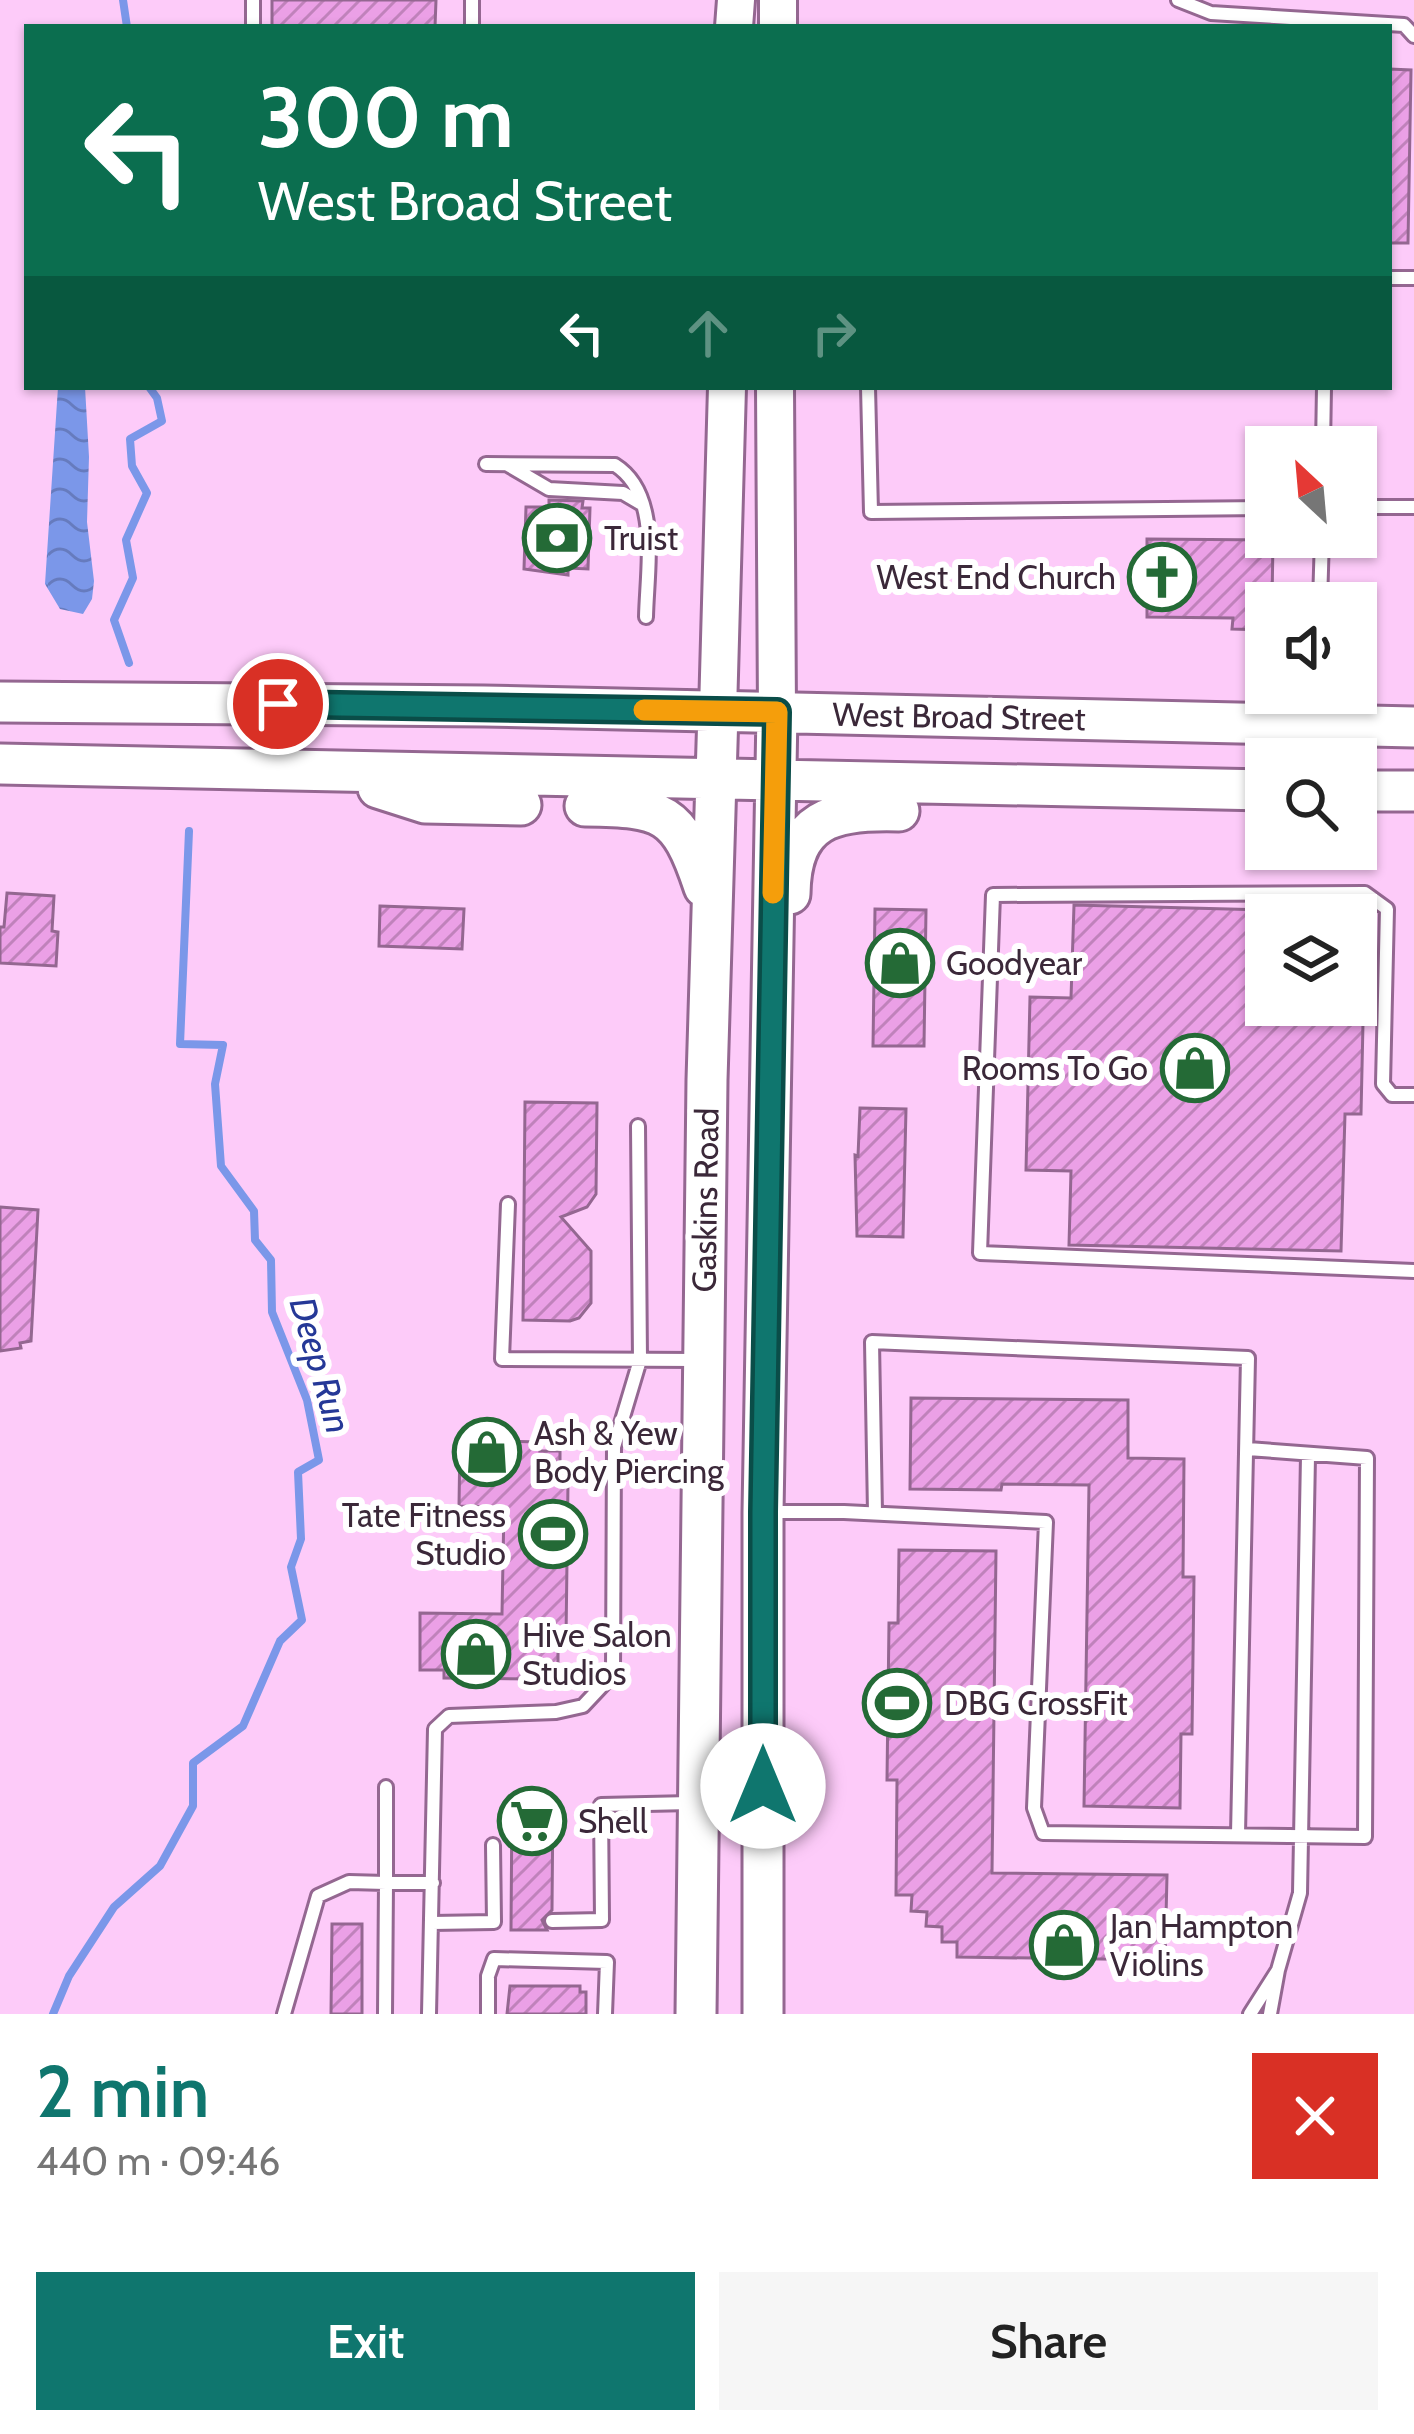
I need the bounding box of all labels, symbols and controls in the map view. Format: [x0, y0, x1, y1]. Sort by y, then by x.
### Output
text: 300 m [258, 66, 514, 168]
icon: left [60, 72, 216, 228]
text: West Broad Street [258, 168, 672, 234]
icon: left [549, 300, 615, 366]
icon: ahead [675, 300, 741, 366]
icon: right [801, 300, 867, 366]
north arrow [1245, 426, 1377, 558]
map controls [1245, 426, 1377, 1026]
bank icon: Truist [522, 503, 592, 573]
place label: Truist [604, 518, 678, 558]
church icon: West End Church [1127, 542, 1197, 612]
place label: West End Church [876, 557, 1116, 597]
button: sound [1245, 582, 1377, 714]
pin [227, 653, 329, 755]
icon: arrive [245, 671, 311, 737]
street label: West Broad Street [832, 694, 1086, 738]
button: search [1245, 738, 1377, 870]
button: layers [1245, 894, 1377, 1026]
shop icon: Goodyear [865, 928, 935, 998]
place label: Goodyear [946, 943, 1083, 983]
shop icon: Rooms To Go [1160, 1033, 1230, 1103]
place label: Rooms To Go [962, 1048, 1148, 1088]
street label: Gaskins Road [683, 1107, 727, 1293]
water label: Deep Run [281, 1292, 361, 1438]
place label: Ash & Yew Body Piercing [534, 1413, 724, 1491]
shop icon: Ash & Yew Body Piercing [452, 1417, 522, 1487]
place label: Tate Fitness Studio [342, 1495, 506, 1573]
sports icon: Tate Fitness Studio [518, 1499, 588, 1569]
place label: Hive Salon Studios [522, 1615, 672, 1693]
shop icon: Hive Salon Studios [441, 1619, 511, 1689]
sports icon: DBG CrossFit [862, 1668, 932, 1738]
place label: DBG CrossFit [944, 1683, 1128, 1723]
position arrow [700, 1723, 826, 1849]
supermarket icon: Shell [497, 1786, 567, 1856]
place label: Shell [578, 1801, 648, 1841]
place label: Jan Hampton Violins [1109, 1906, 1293, 1984]
shop icon: Jan Hampton Violins [1029, 1910, 1099, 1980]
text: 2 min [36, 2048, 209, 2135]
button: close [1252, 2053, 1378, 2179]
text: 440 m · 09:46 [36, 2137, 280, 2185]
button: Exit [36, 2272, 695, 2410]
button: Share [719, 2272, 1378, 2410]

